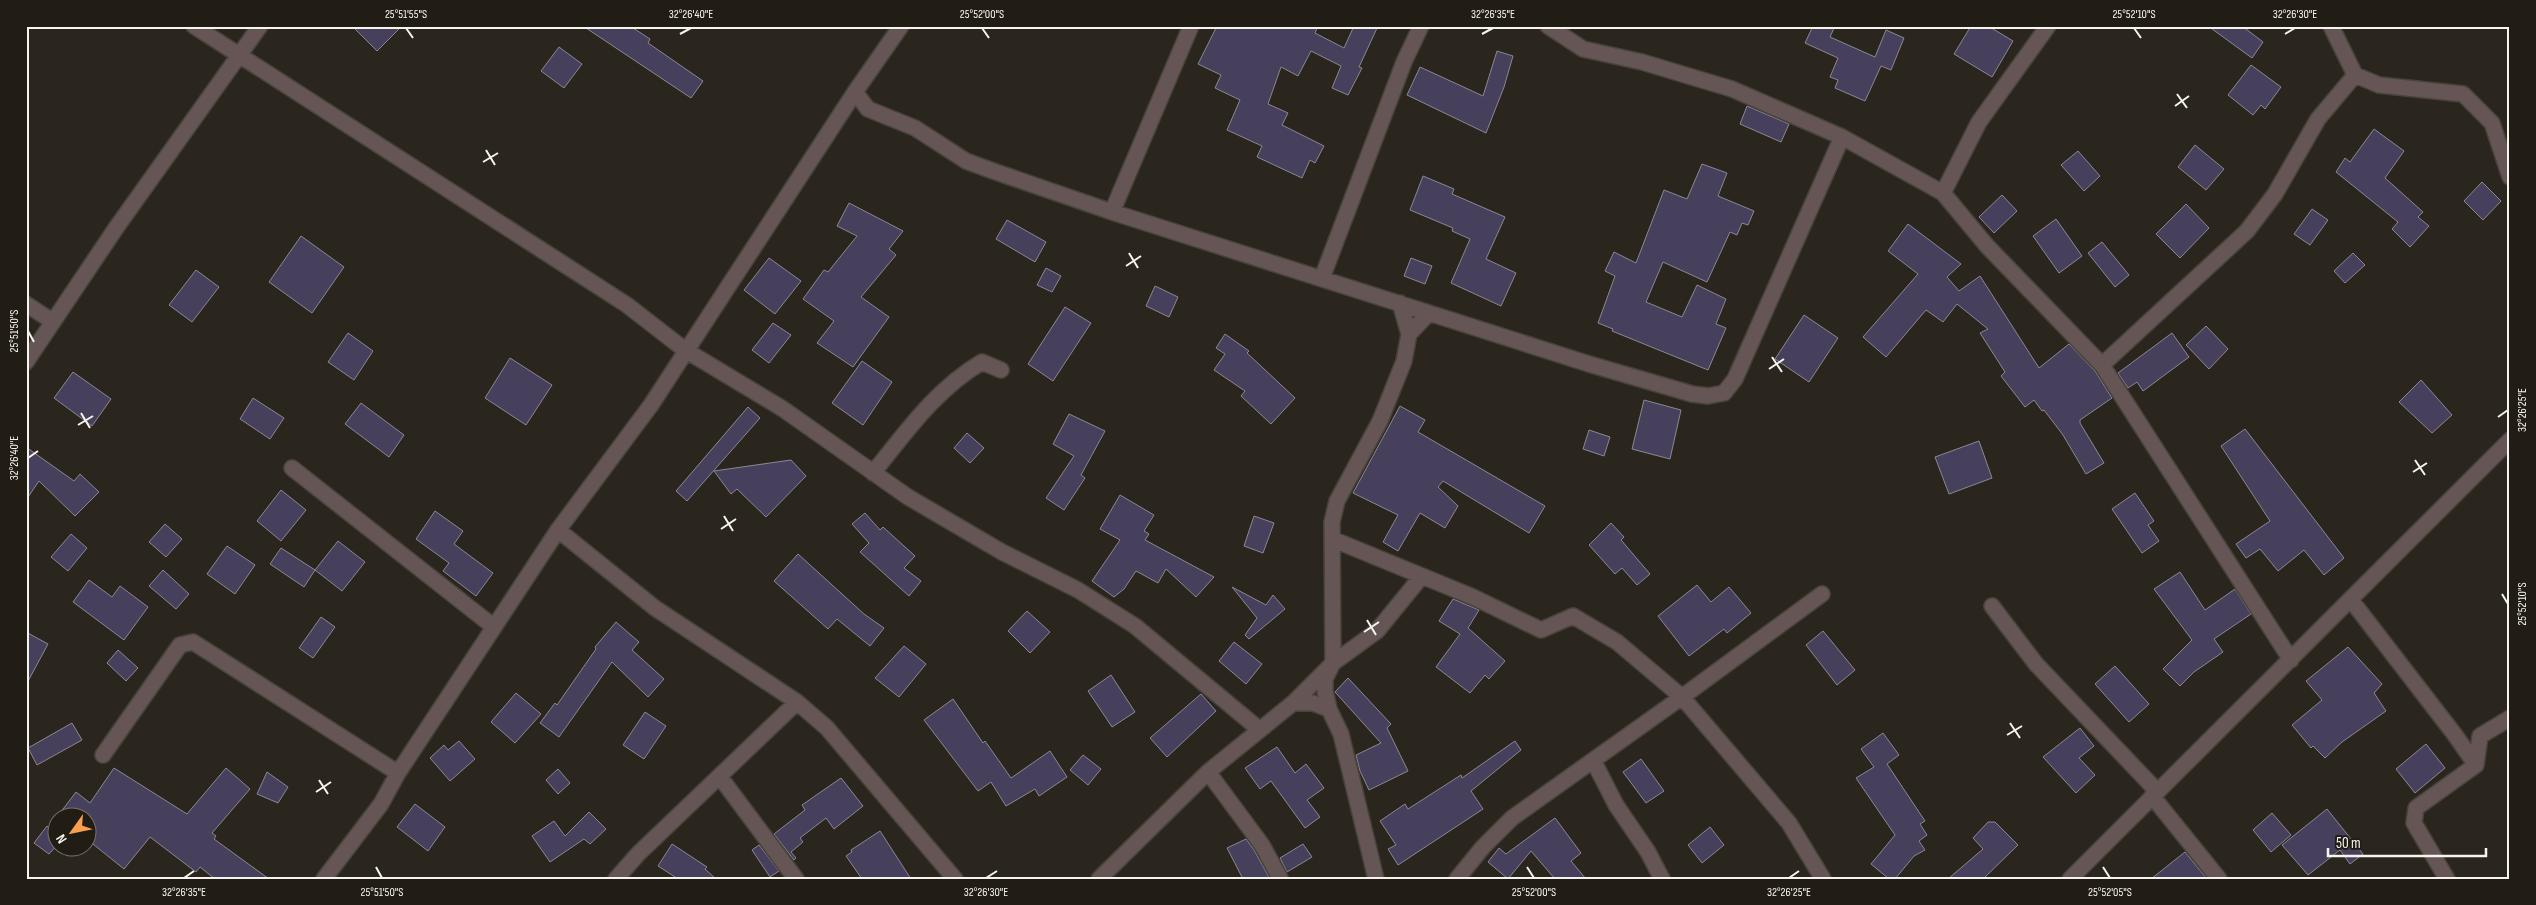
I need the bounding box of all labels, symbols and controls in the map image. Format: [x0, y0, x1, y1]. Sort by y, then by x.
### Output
text: 25°51'55"S [385, 7, 427, 22]
text: 32°26'40"E [669, 7, 713, 22]
text: 25°52'00"S [960, 7, 1004, 22]
text: 32°26'35"E [1471, 7, 1515, 22]
text: 25°52'10"S [2112, 7, 2156, 22]
text: 32°26'30"E [2273, 7, 2317, 22]
text: 25°51'50"S [7, 310, 22, 352]
text: 32°26'25"E [2515, 388, 2530, 432]
text: 32°26'40"E [7, 436, 22, 480]
text: 25°52'10"S [2515, 582, 2530, 626]
north arrow [48, 808, 98, 858]
scale bar [2328, 825, 2486, 857]
text: N [52, 831, 71, 847]
text: 50 m [2336, 834, 2361, 853]
text: 32°26'35"E [162, 885, 206, 900]
text: 25°51'50"S [361, 885, 403, 900]
text: 32°26'30"E [964, 885, 1008, 900]
text: 25°52'00"S [1512, 885, 1556, 900]
text: 32°26'25"E [1767, 885, 1811, 900]
text: 25°52'05"S [2088, 885, 2132, 900]

